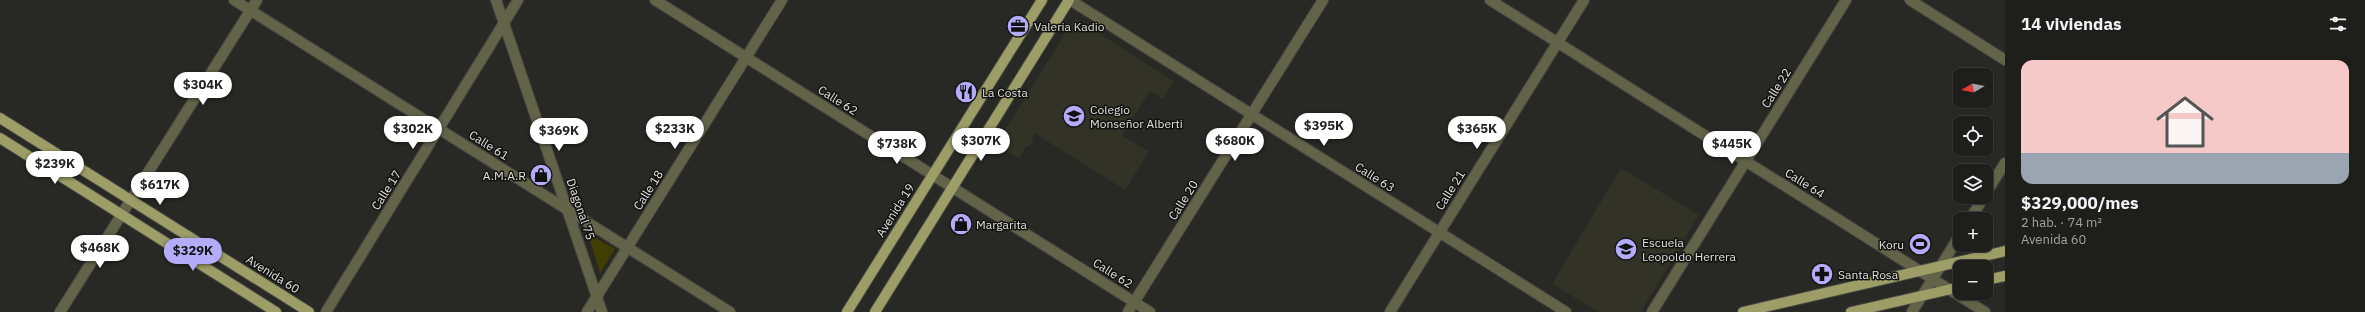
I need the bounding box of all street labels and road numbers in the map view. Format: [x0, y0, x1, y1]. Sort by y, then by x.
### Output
street label: Calle 22 [1758, 65, 1794, 111]
street label: Calle 62 [815, 82, 861, 118]
street label: Calle 61 [466, 127, 512, 163]
street label: Calle 63 [1352, 159, 1398, 195]
street label: Calle 64 [1782, 165, 1828, 201]
street label: Calle 17 [368, 167, 404, 213]
street label: Calle 18 [630, 167, 666, 213]
street label: Calle 21 [1432, 167, 1468, 213]
street label: Diagonal 75 [563, 176, 599, 242]
street label: Calle 20 [1165, 177, 1201, 223]
street label: Avenida 19 [873, 180, 917, 240]
street label: Avenida 60 [243, 252, 303, 296]
street label: Calle 62 [1090, 255, 1136, 291]

